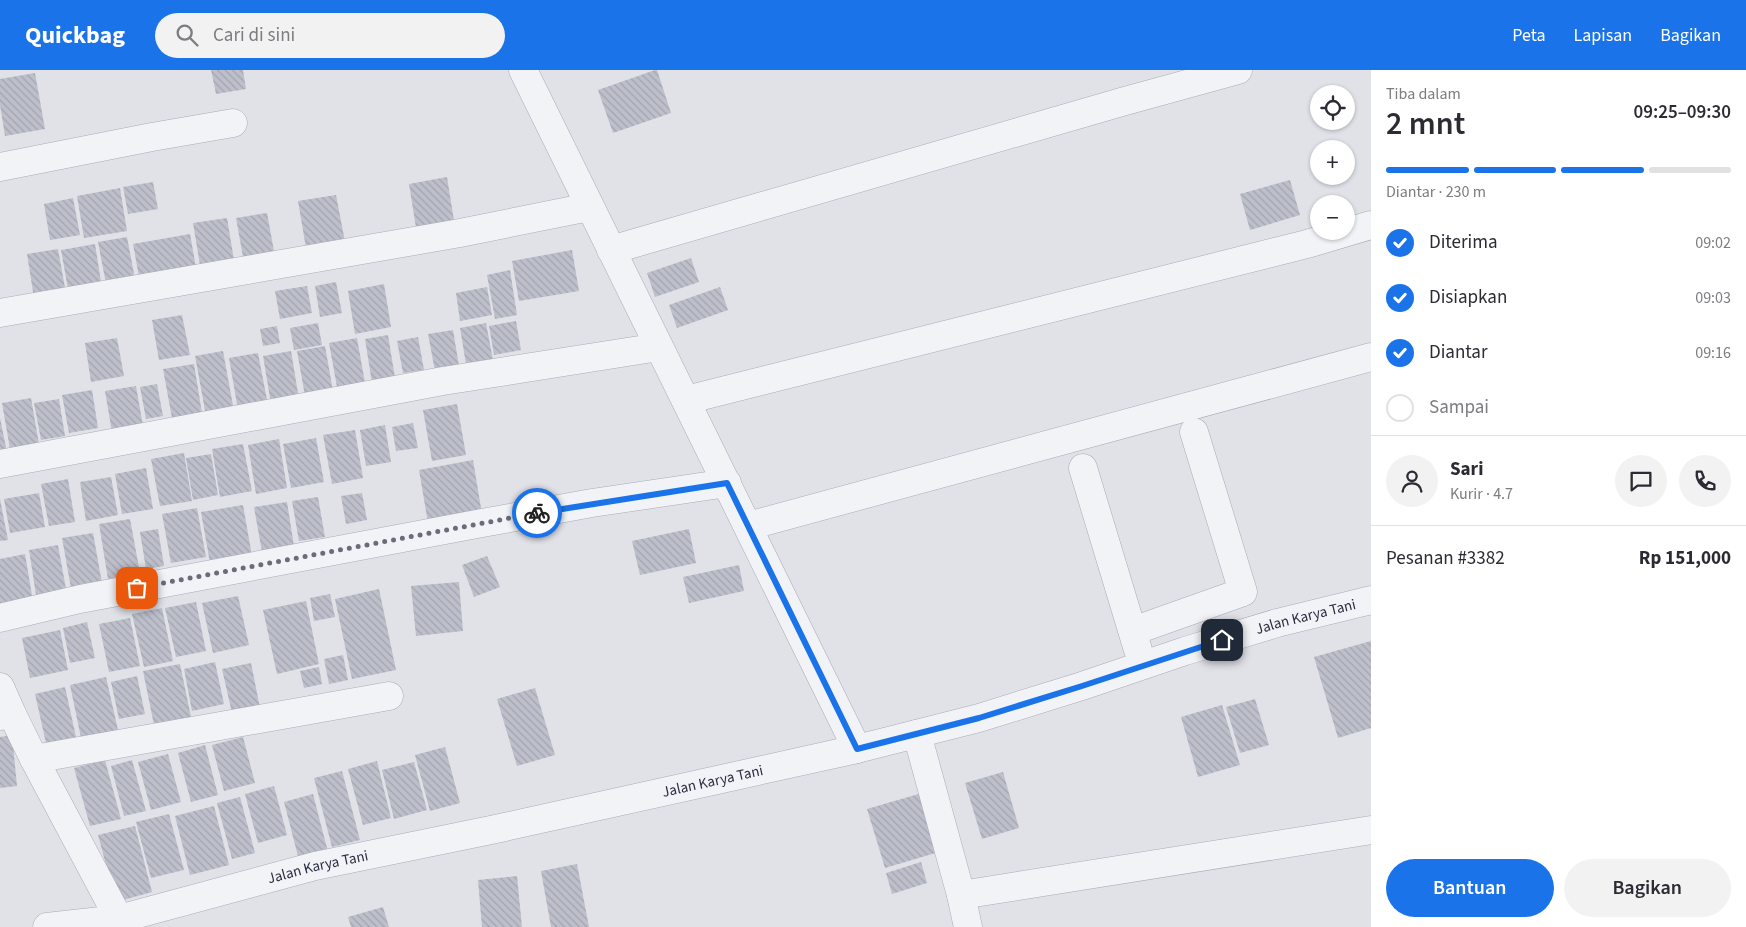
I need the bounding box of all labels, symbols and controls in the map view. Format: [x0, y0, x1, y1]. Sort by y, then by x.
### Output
search box [155, 13, 505, 58]
text: Quickbag [25, 18, 125, 53]
icon: search [173, 21, 201, 49]
text: Cari di sini [213, 22, 295, 49]
text: Peta [1512, 23, 1545, 48]
text: Lapisan [1573, 23, 1632, 48]
text: Bagikan [1660, 23, 1721, 48]
text: Tiba dalam [1386, 83, 1461, 105]
map controls [1310, 85, 1355, 240]
button: locate [1310, 85, 1355, 130]
text: 09:25–09:30 [1633, 99, 1731, 126]
text: 2 mnt [1386, 101, 1465, 147]
button: + [1310, 140, 1355, 185]
text: Diantar · 230 m [1386, 181, 1486, 203]
button: − [1310, 195, 1355, 240]
icon: check [1386, 229, 1414, 257]
text: Diterima [1429, 229, 1498, 256]
text: 09:02 [1695, 232, 1731, 254]
icon: check [1386, 284, 1414, 312]
text: Disiapkan [1429, 284, 1507, 311]
text: 09:03 [1695, 287, 1731, 309]
icon: check [1386, 339, 1414, 367]
text: Diantar [1429, 339, 1488, 366]
text: 09:16 [1695, 342, 1731, 364]
text: Sampai [1429, 394, 1489, 421]
button: person [1386, 455, 1438, 507]
button: chat [1615, 455, 1667, 507]
button: phone [1679, 455, 1731, 507]
text: Sari [1450, 456, 1483, 483]
text: Kurir · 4.7 [1450, 483, 1513, 505]
courier [512, 488, 562, 538]
icon: bike [523, 499, 551, 527]
text: Pesanan #3382 [1386, 545, 1505, 572]
text: Rp 151,000 [1639, 545, 1731, 572]
pin [116, 567, 158, 609]
icon: bag [123, 574, 151, 602]
street label: Jalan Karya Tani [1253, 594, 1358, 640]
pin [1201, 619, 1243, 661]
icon: home [1208, 626, 1236, 654]
street label: Jalan Karya Tani [660, 760, 765, 803]
street label: Jalan Karya Tani [265, 845, 370, 889]
button: Bantuan [1386, 859, 1554, 917]
button: Bagikan [1564, 859, 1731, 917]

